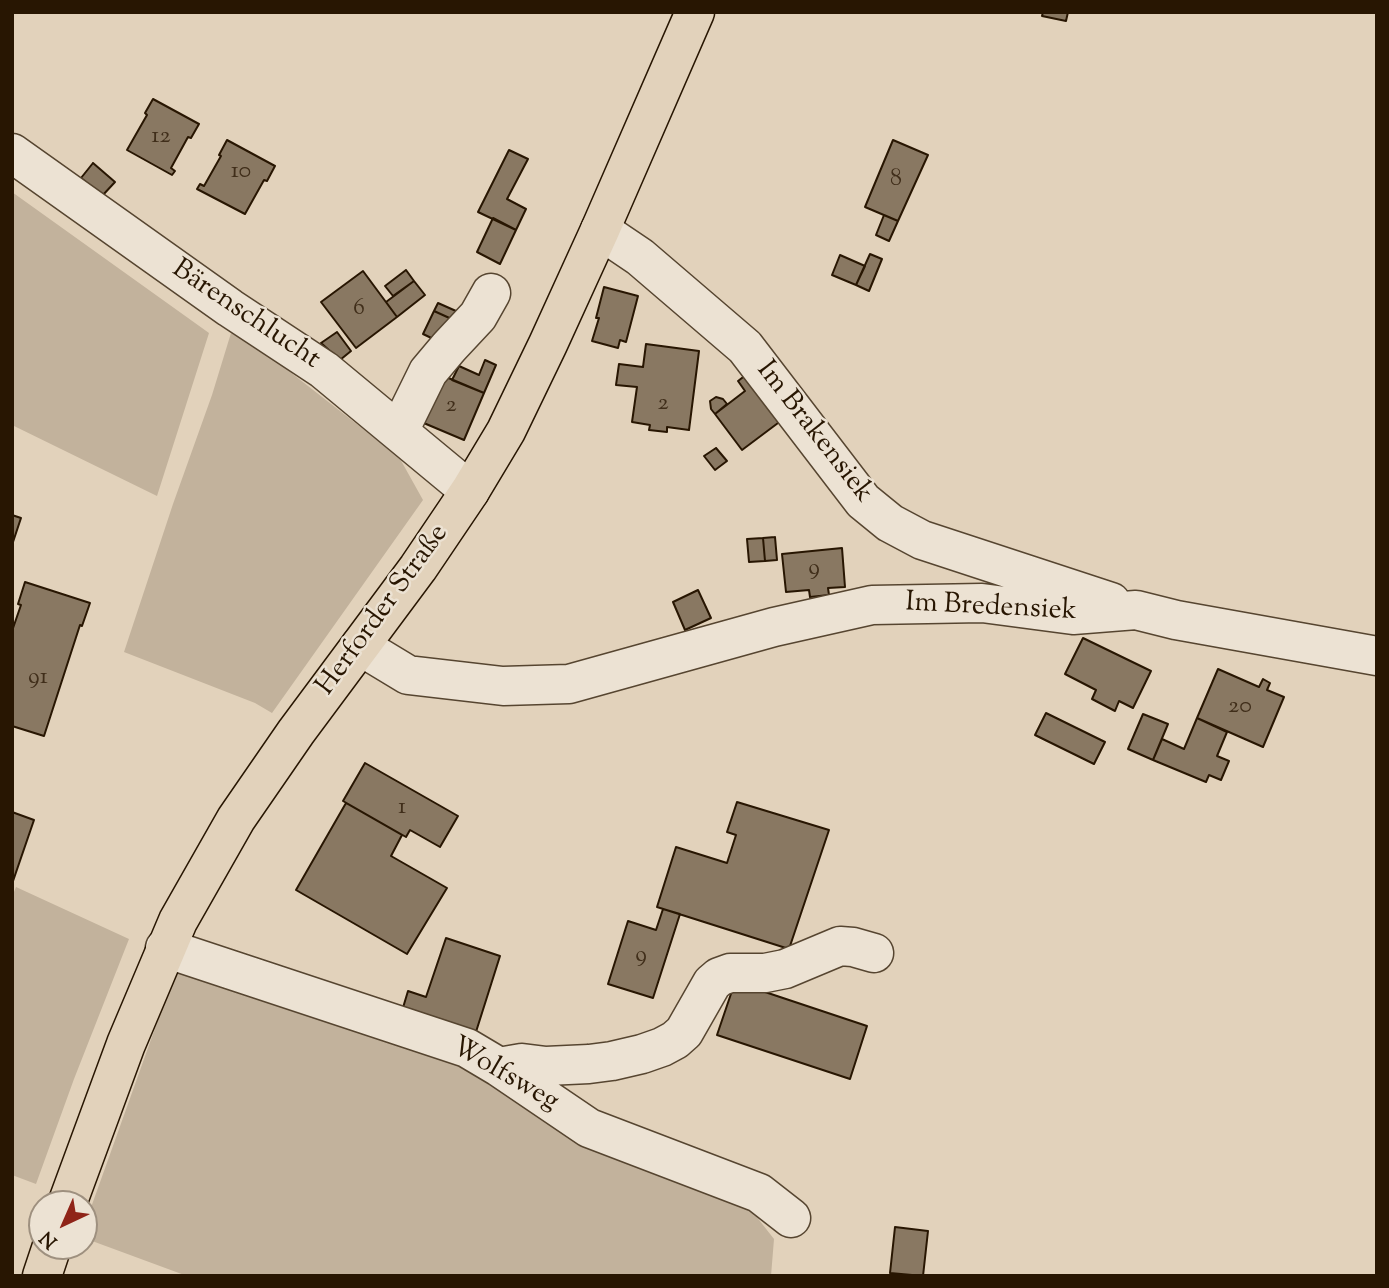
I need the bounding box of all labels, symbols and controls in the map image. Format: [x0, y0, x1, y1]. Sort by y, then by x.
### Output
house number: 12 [151, 124, 171, 152]
house number: 10 [231, 159, 251, 187]
house number: 8 [890, 167, 902, 195]
street label: Bärenschlucht [164, 254, 326, 378]
house number: 6 [353, 296, 365, 324]
street label: Im Brakensiek [747, 355, 879, 511]
house number: 2 [657, 391, 669, 419]
house number: 2 [445, 393, 457, 421]
street label: Herforder Straße [311, 519, 457, 703]
house number: 9 [808, 556, 820, 584]
street label: Im Bredensiek [904, 588, 1078, 630]
house number: 91 [28, 665, 48, 693]
house number: 20 [1228, 694, 1252, 722]
house number: 1 [398, 795, 406, 823]
house number: 9 [635, 943, 647, 971]
street label: Wolfsweg [444, 1032, 564, 1120]
north arrow [28, 1190, 98, 1260]
text: N [35, 1224, 64, 1254]

